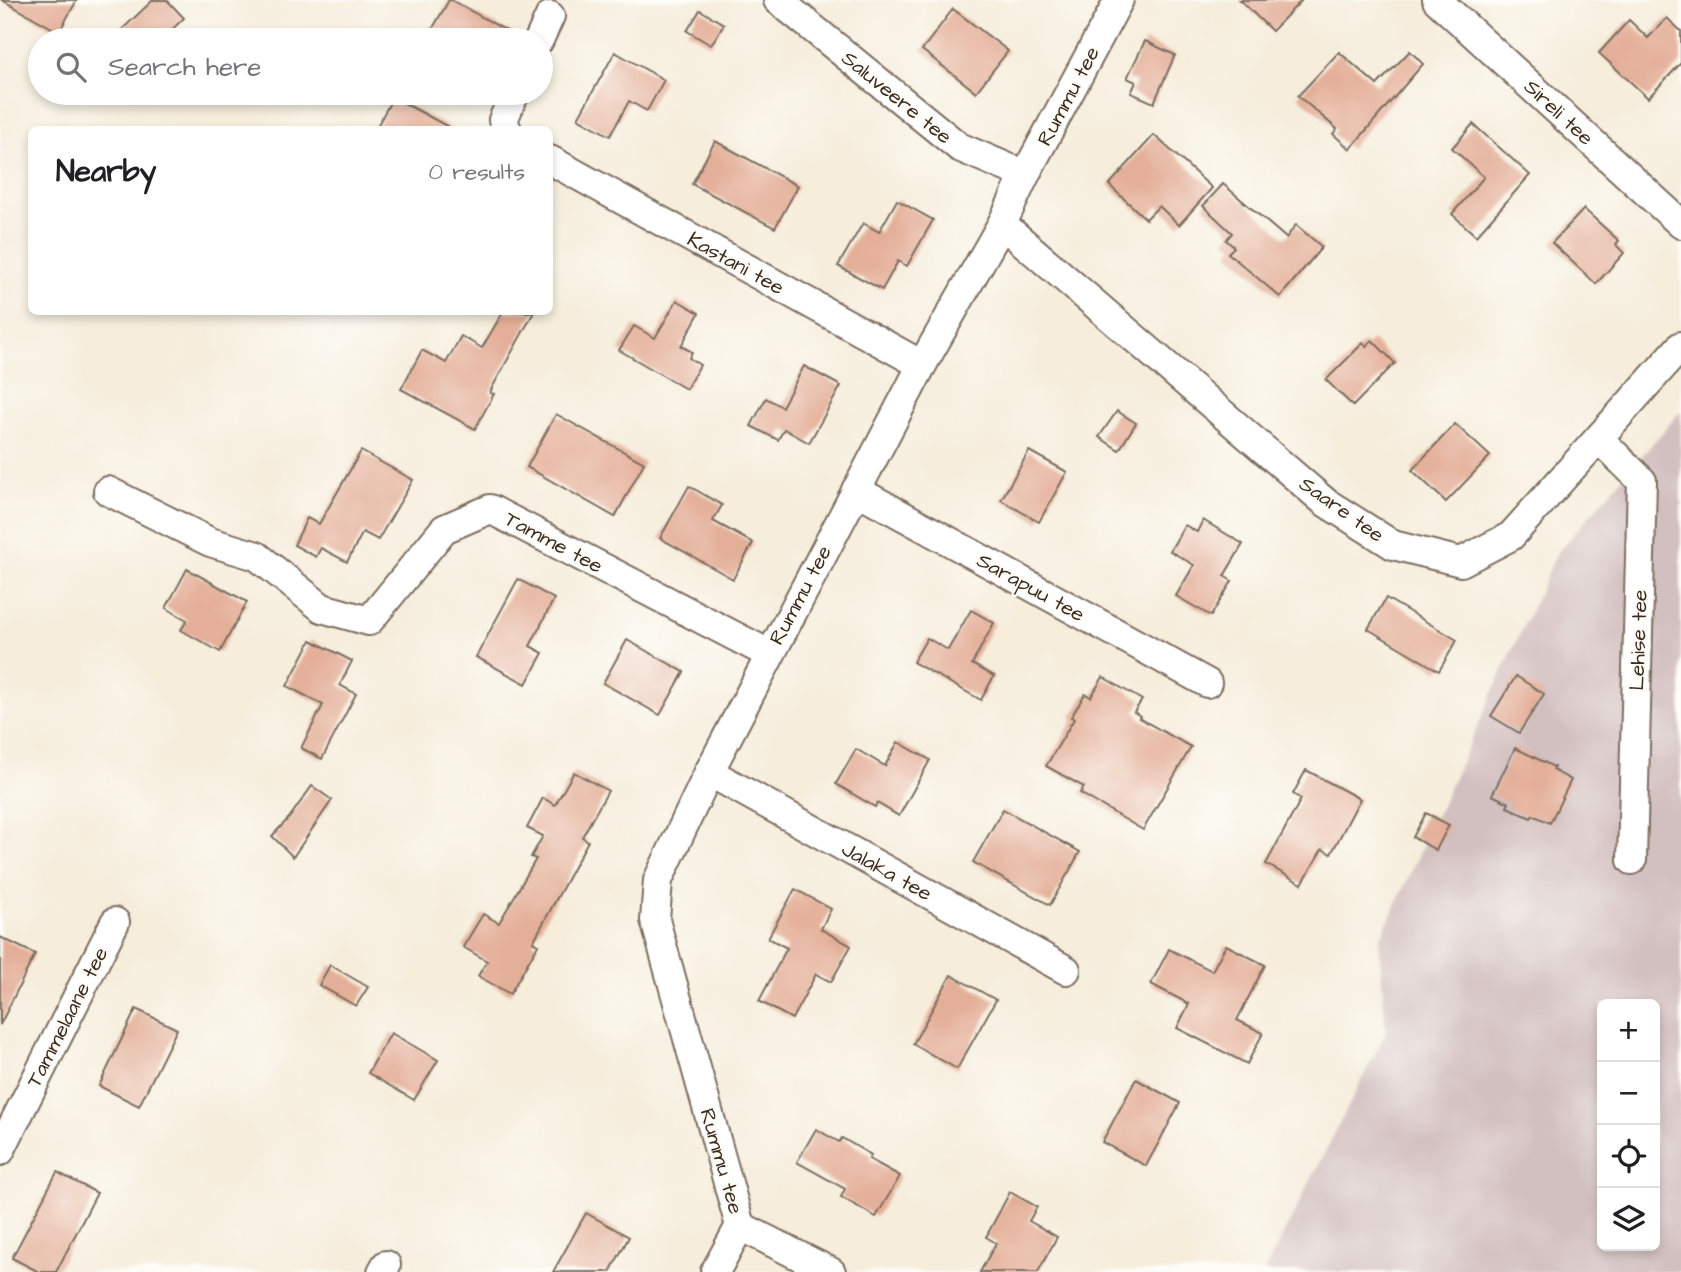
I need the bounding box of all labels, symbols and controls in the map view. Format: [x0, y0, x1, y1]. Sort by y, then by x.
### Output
search box [28, 28, 553, 105]
street label: Rummu tee [1030, 41, 1107, 151]
street label: Saluveere tee [835, 44, 958, 151]
icon: search [52, 48, 90, 86]
text: Search here [108, 49, 261, 85]
street label: Sireli tee [1517, 73, 1600, 152]
text: Nearby [56, 151, 156, 193]
text: 0 results [428, 156, 525, 188]
street label: Kastani tee [682, 225, 789, 302]
street label: Saare tee [1293, 470, 1390, 549]
street label: Tamme tee [500, 504, 608, 580]
street label: Rummu tee [762, 540, 839, 650]
street label: Sarapuu tee [971, 546, 1090, 630]
street label: Lehise tee [1622, 589, 1655, 691]
street label: Jalaka tee [836, 835, 937, 908]
street label: Tammelaane tee [20, 942, 115, 1092]
map controls [1597, 999, 1660, 1251]
button: + [1597, 999, 1660, 1062]
button: − [1597, 1062, 1660, 1125]
street label: Rummu tee [693, 1105, 750, 1217]
button: locate [1597, 1125, 1660, 1188]
button: layers [1597, 1188, 1660, 1251]

